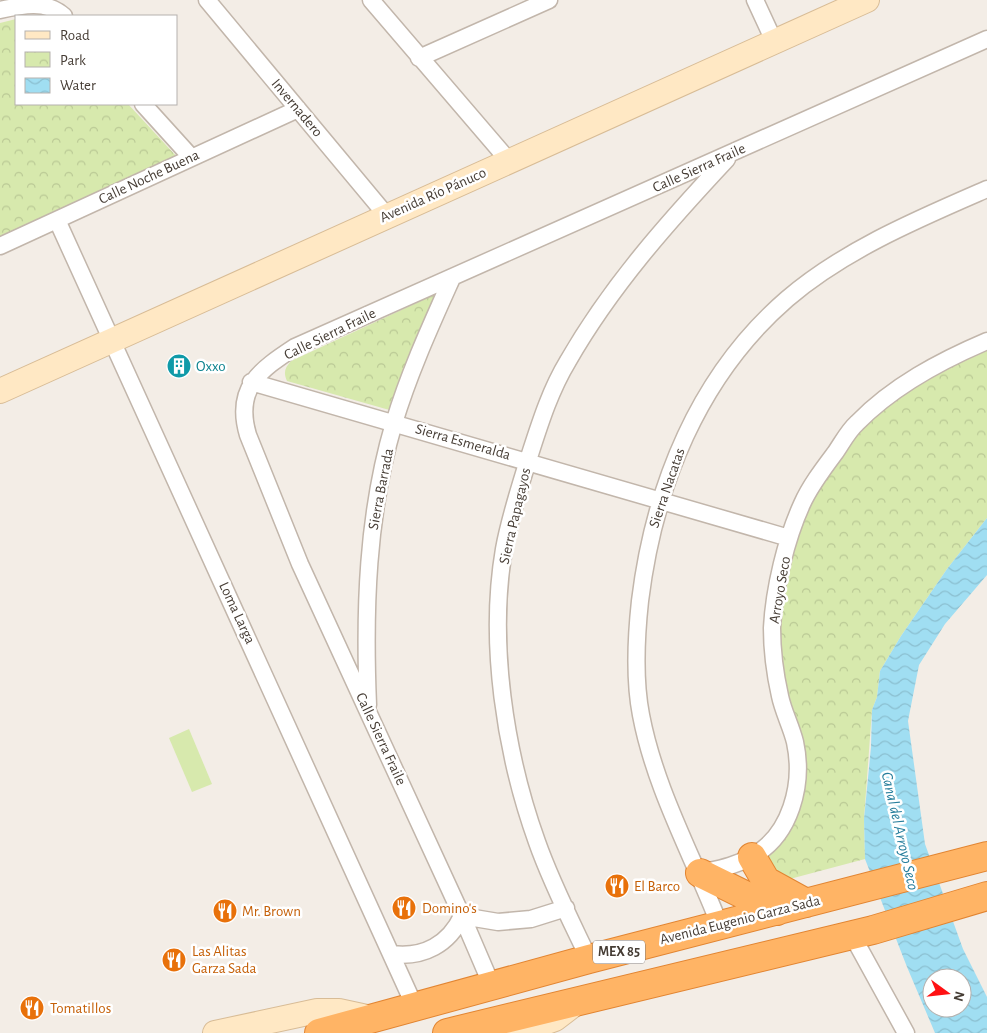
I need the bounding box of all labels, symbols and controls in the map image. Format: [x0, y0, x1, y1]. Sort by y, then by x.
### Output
legend [15, 15, 178, 105]
text: Road [60, 28, 90, 43]
text: Park [60, 53, 86, 68]
street label: Invernadero [269, 76, 325, 140]
text: Water [60, 78, 96, 93]
street label: Calle Sierra Fraile [650, 141, 748, 195]
street label: Calle Noche Buena [96, 147, 202, 207]
street label: Avenida Río Pánuco [378, 165, 488, 225]
street label: Calle Sierra Fraile [282, 305, 378, 363]
building icon: Oxxo [166, 353, 192, 379]
place label: Oxxo [196, 359, 226, 374]
street label: Sierra Esmeralda [414, 421, 512, 463]
street label: Sierra Nacatas [646, 446, 688, 530]
street label: Sierra Barrada [366, 447, 396, 531]
street label: Sierra Papagayos [497, 466, 533, 566]
street label: Arroyo Seco [767, 555, 793, 625]
street label: Loma Larga [216, 580, 258, 646]
street label: Calle Sierra Fraile [353, 691, 409, 788]
water label: Canal del Arroyo Seco [879, 770, 921, 892]
restaurant icon: El Barco [604, 873, 630, 899]
place label: El Barco [634, 879, 680, 894]
street label: Avenida Eugenio Garza Sada [658, 893, 822, 947]
restaurant icon: Domino's [391, 895, 417, 921]
restaurant icon: Mr. Brown [212, 898, 238, 924]
place label: Domino's [422, 901, 477, 916]
place label: Mr. Brown [242, 904, 301, 919]
road number: MEX 85 [593, 940, 645, 964]
place label: Las Alitas Garza Sada [192, 944, 257, 976]
restaurant icon: Las Alitas Garza Sada [161, 947, 187, 973]
north arrow [922, 968, 972, 1018]
text: N [951, 990, 967, 1003]
restaurant icon: Tomatillos [19, 995, 45, 1021]
place label: Tomatillos [50, 1001, 111, 1016]

